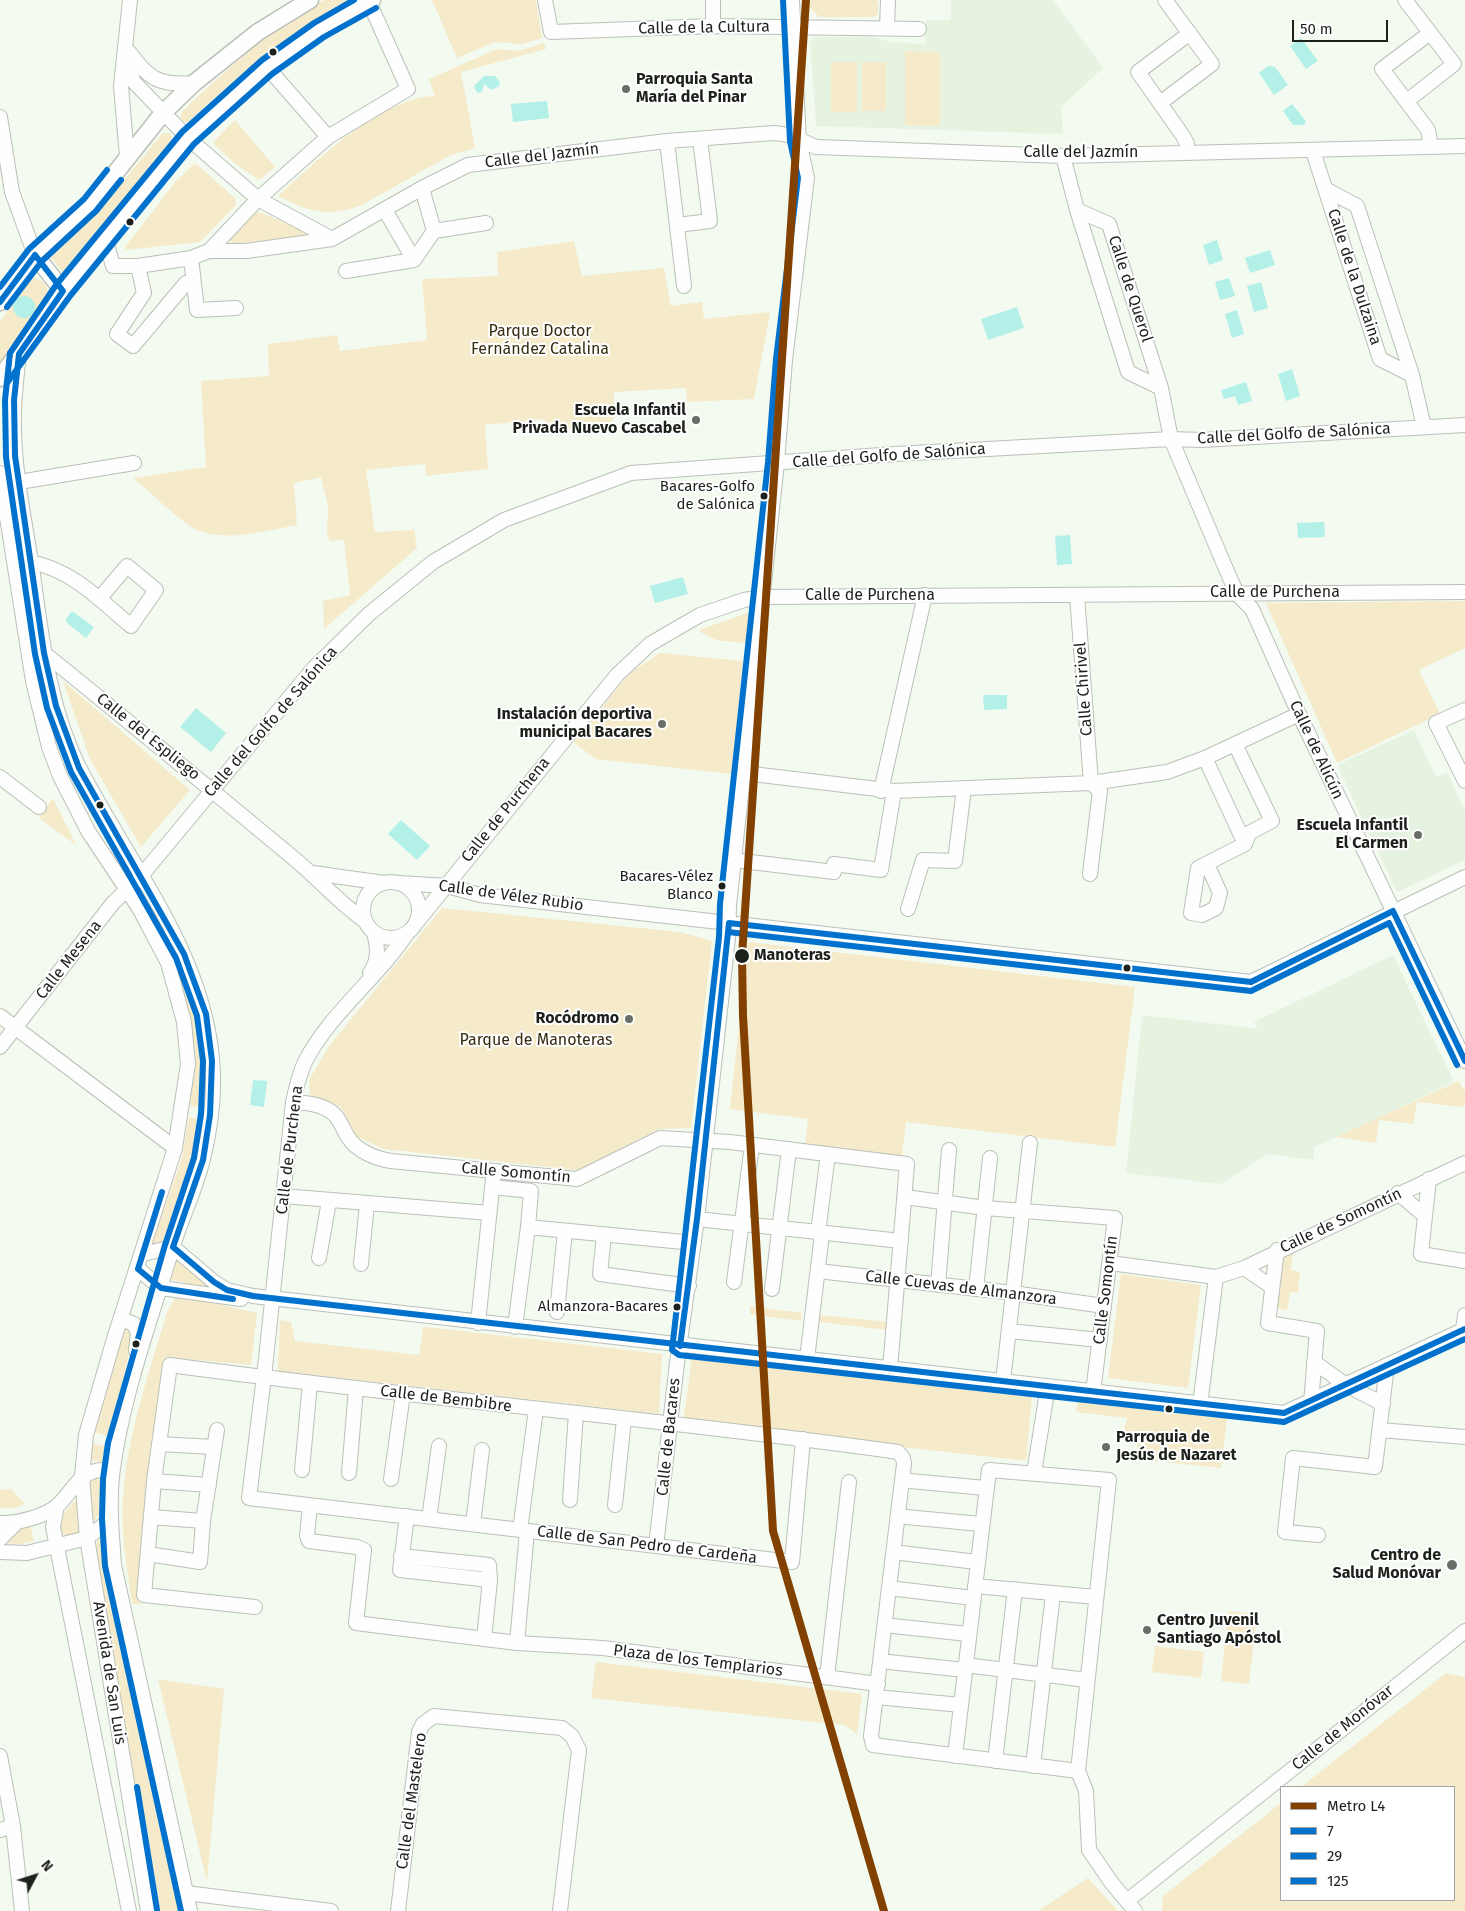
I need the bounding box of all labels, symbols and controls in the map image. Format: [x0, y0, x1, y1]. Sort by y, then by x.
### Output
scale bar [1295, 10, 1391, 42]
street label: Calle de la Cultura [638, 17, 770, 39]
text: 50 m [1300, 20, 1333, 38]
unlabelled marker [268, 47, 278, 57]
place label: Parroquia Santa María del Pinar [636, 70, 753, 108]
marker: Parroquia Santa María del Pinar [620, 83, 632, 95]
street label: Calle del Jazmín [484, 139, 600, 173]
street label: Calle del Jazmín [1024, 143, 1138, 163]
street label: Calle de la Dulzaina [1323, 206, 1385, 348]
unlabelled marker [125, 217, 135, 227]
street label: Calle de Querol [1104, 233, 1156, 345]
park label: Parque Doctor Fernández Catalina [471, 322, 609, 360]
place label: Escuela Infantil Privada Nuevo Cascabel [513, 401, 686, 439]
marker: Escuela Infantil Privada Nuevo Cascabel [690, 414, 702, 426]
street label: Calle del Golfo de Salónica [1197, 419, 1391, 449]
street label: Calle del Golfo de Salónica [792, 440, 986, 472]
place label: Bacares-Golfo de Salónica [660, 478, 755, 513]
marker: Bacares-Golfo de Salónica [759, 491, 769, 501]
street label: Calle de Purchena [1210, 583, 1340, 603]
street label: Calle de Purchena [805, 586, 935, 606]
street label: Calle Chirivel [1071, 641, 1097, 737]
street label: Calle del Golfo de Salónica [200, 643, 342, 801]
street label: Calle del Espliego [92, 689, 204, 785]
street label: Calle de Alicún [1285, 698, 1347, 802]
place label: Instalación deportiva municipal Bacares [497, 705, 652, 743]
marker: Instalación deportiva municipal Bacares [656, 718, 668, 730]
street label: Calle de Purchena [458, 754, 554, 866]
unlabelled marker [95, 800, 105, 810]
place label: Escuela Infantil El Carmen [1297, 816, 1408, 854]
marker: Escuela Infantil El Carmen [1412, 829, 1424, 841]
place label: Bacares-Vélez Blanco [619, 868, 713, 903]
street label: Calle de Vélez Rubio [437, 876, 585, 916]
marker: Bacares-Vélez Blanco [717, 881, 727, 891]
street label: Calle Mesena [32, 917, 106, 1003]
place label: Manoteras [754, 946, 831, 966]
marker: Manoteras [733, 947, 751, 965]
unlabelled marker [1122, 963, 1132, 973]
place label: Rocódromo [536, 1009, 619, 1029]
marker: Rocódromo [623, 1013, 635, 1025]
park label: Parque de Manoteras [460, 1031, 612, 1051]
street label: Calle de Purchena [273, 1084, 307, 1216]
street label: Calle Somontín [460, 1159, 572, 1187]
street label: Calle de Somontín [1277, 1184, 1405, 1258]
street label: Calle Somontín [1090, 1234, 1122, 1346]
street label: Calle Cuevas de Almanzora [864, 1267, 1058, 1309]
place label: Almanzora-Bacares [538, 1298, 668, 1316]
marker: Almanzora-Bacares [672, 1302, 682, 1312]
unlabelled marker [131, 1339, 141, 1349]
street label: Calle de Bacares [653, 1377, 685, 1497]
street label: Calle de Bembibre [379, 1381, 513, 1417]
unlabelled marker [1164, 1404, 1174, 1414]
place label: Parroquia de Jesús de Nazaret [1116, 1428, 1237, 1466]
marker: Parroquia de Jesús de Nazaret [1100, 1441, 1112, 1453]
street label: Calle de San Pedro de Cardeña [536, 1522, 758, 1568]
place label: Centro de Salud Monóvar [1333, 1546, 1441, 1584]
marker: Centro de Salud Monóvar [1445, 1558, 1459, 1572]
street label: Avenida de San Luis [88, 1600, 130, 1746]
place label: Centro Juvenil Santiago Apóstol [1157, 1611, 1281, 1649]
marker: Centro Juvenil Santiago Apóstol [1141, 1624, 1153, 1636]
street label: Plaza de los Templarios [612, 1641, 784, 1681]
street label: Calle de Monóvar [1288, 1681, 1398, 1775]
street label: Calle del Mastelero [393, 1731, 431, 1871]
legend [1280, 1786, 1455, 1901]
text: Metro L4 [1327, 1797, 1385, 1815]
text: 7 [1327, 1822, 1334, 1840]
text: 29 [1327, 1847, 1342, 1865]
north arrow [10, 1851, 60, 1901]
text: N [37, 1857, 56, 1875]
text: 125 [1327, 1872, 1348, 1890]

